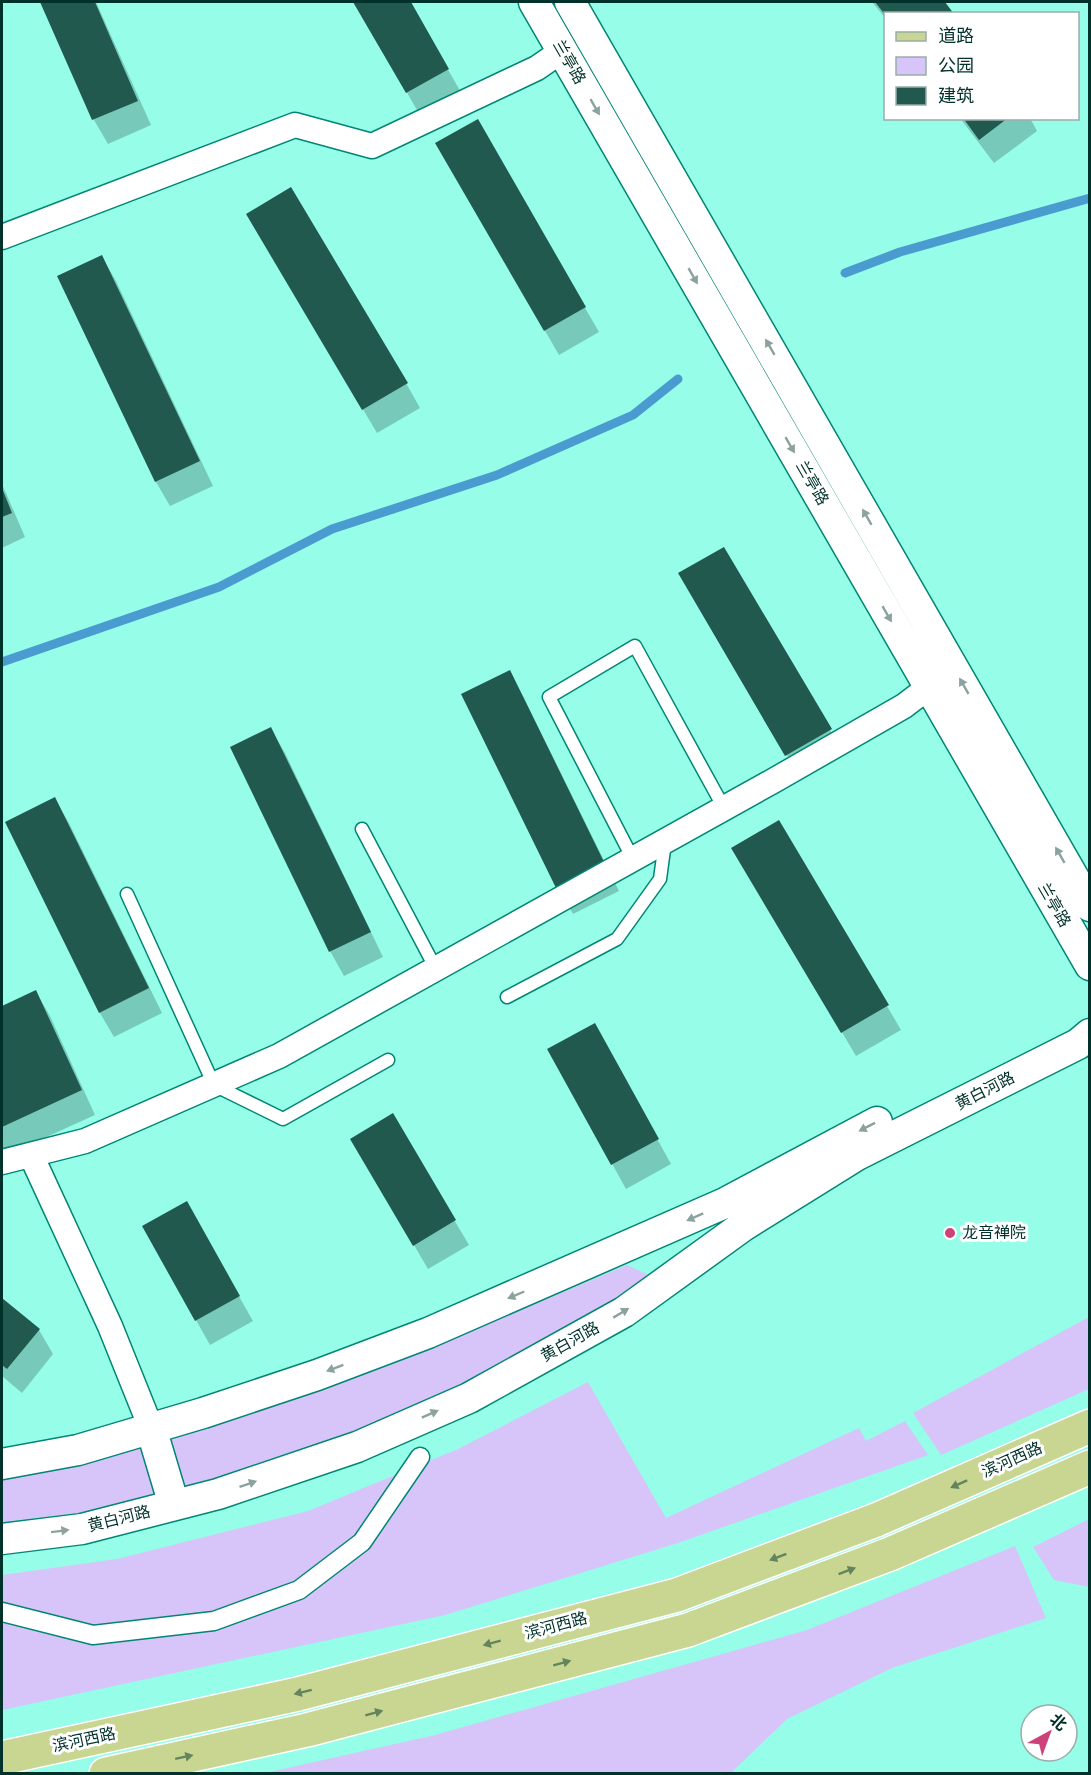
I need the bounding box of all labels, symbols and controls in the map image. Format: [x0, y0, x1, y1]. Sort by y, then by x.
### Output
legend [884, 12, 1079, 120]
text: 道路 [938, 24, 974, 49]
street label: 兰亭路 [547, 36, 591, 88]
text: 公园 [938, 54, 974, 79]
text: 建筑 [938, 84, 974, 109]
one-way arrow [590, 99, 600, 116]
one-way arrow [688, 267, 698, 284]
one-way arrow [765, 339, 775, 356]
one-way arrow [785, 436, 795, 453]
street label: 兰亭路 [790, 457, 834, 509]
one-way arrow [862, 508, 872, 525]
one-way arrow [882, 606, 892, 623]
one-way arrow [958, 678, 969, 694]
one-way arrow [1055, 847, 1066, 863]
street label: 兰亭路 [1032, 879, 1076, 931]
street label: 黄白河路 [951, 1067, 1019, 1115]
one-way arrow [859, 1122, 876, 1131]
one-way arrow [686, 1212, 703, 1221]
place label: 龙音禅院 [962, 1222, 1026, 1244]
marker: 龙音禅院 [943, 1226, 957, 1240]
one-way arrow [507, 1291, 525, 1300]
one-way arrow [613, 1307, 629, 1318]
street label: 黄白河路 [537, 1317, 603, 1367]
one-way arrow [326, 1364, 344, 1374]
one-way arrow [422, 1410, 439, 1419]
street label: 滨河西路 [978, 1437, 1046, 1483]
one-way arrow [239, 1479, 257, 1488]
one-way arrow [950, 1479, 968, 1489]
street label: 黄白河路 [85, 1501, 153, 1537]
one-way arrow [50, 1527, 69, 1536]
one-way arrow [769, 1552, 787, 1562]
one-way arrow [838, 1565, 856, 1575]
street label: 滨河西路 [522, 1607, 590, 1645]
one-way arrow [482, 1639, 501, 1649]
one-way arrow [553, 1658, 572, 1668]
one-way arrow [294, 1688, 312, 1698]
north arrow [1019, 1703, 1079, 1763]
one-way arrow [365, 1707, 383, 1717]
text: 北 [1045, 1709, 1071, 1736]
street label: 滨河西路 [50, 1723, 118, 1757]
one-way arrow [175, 1752, 194, 1761]

